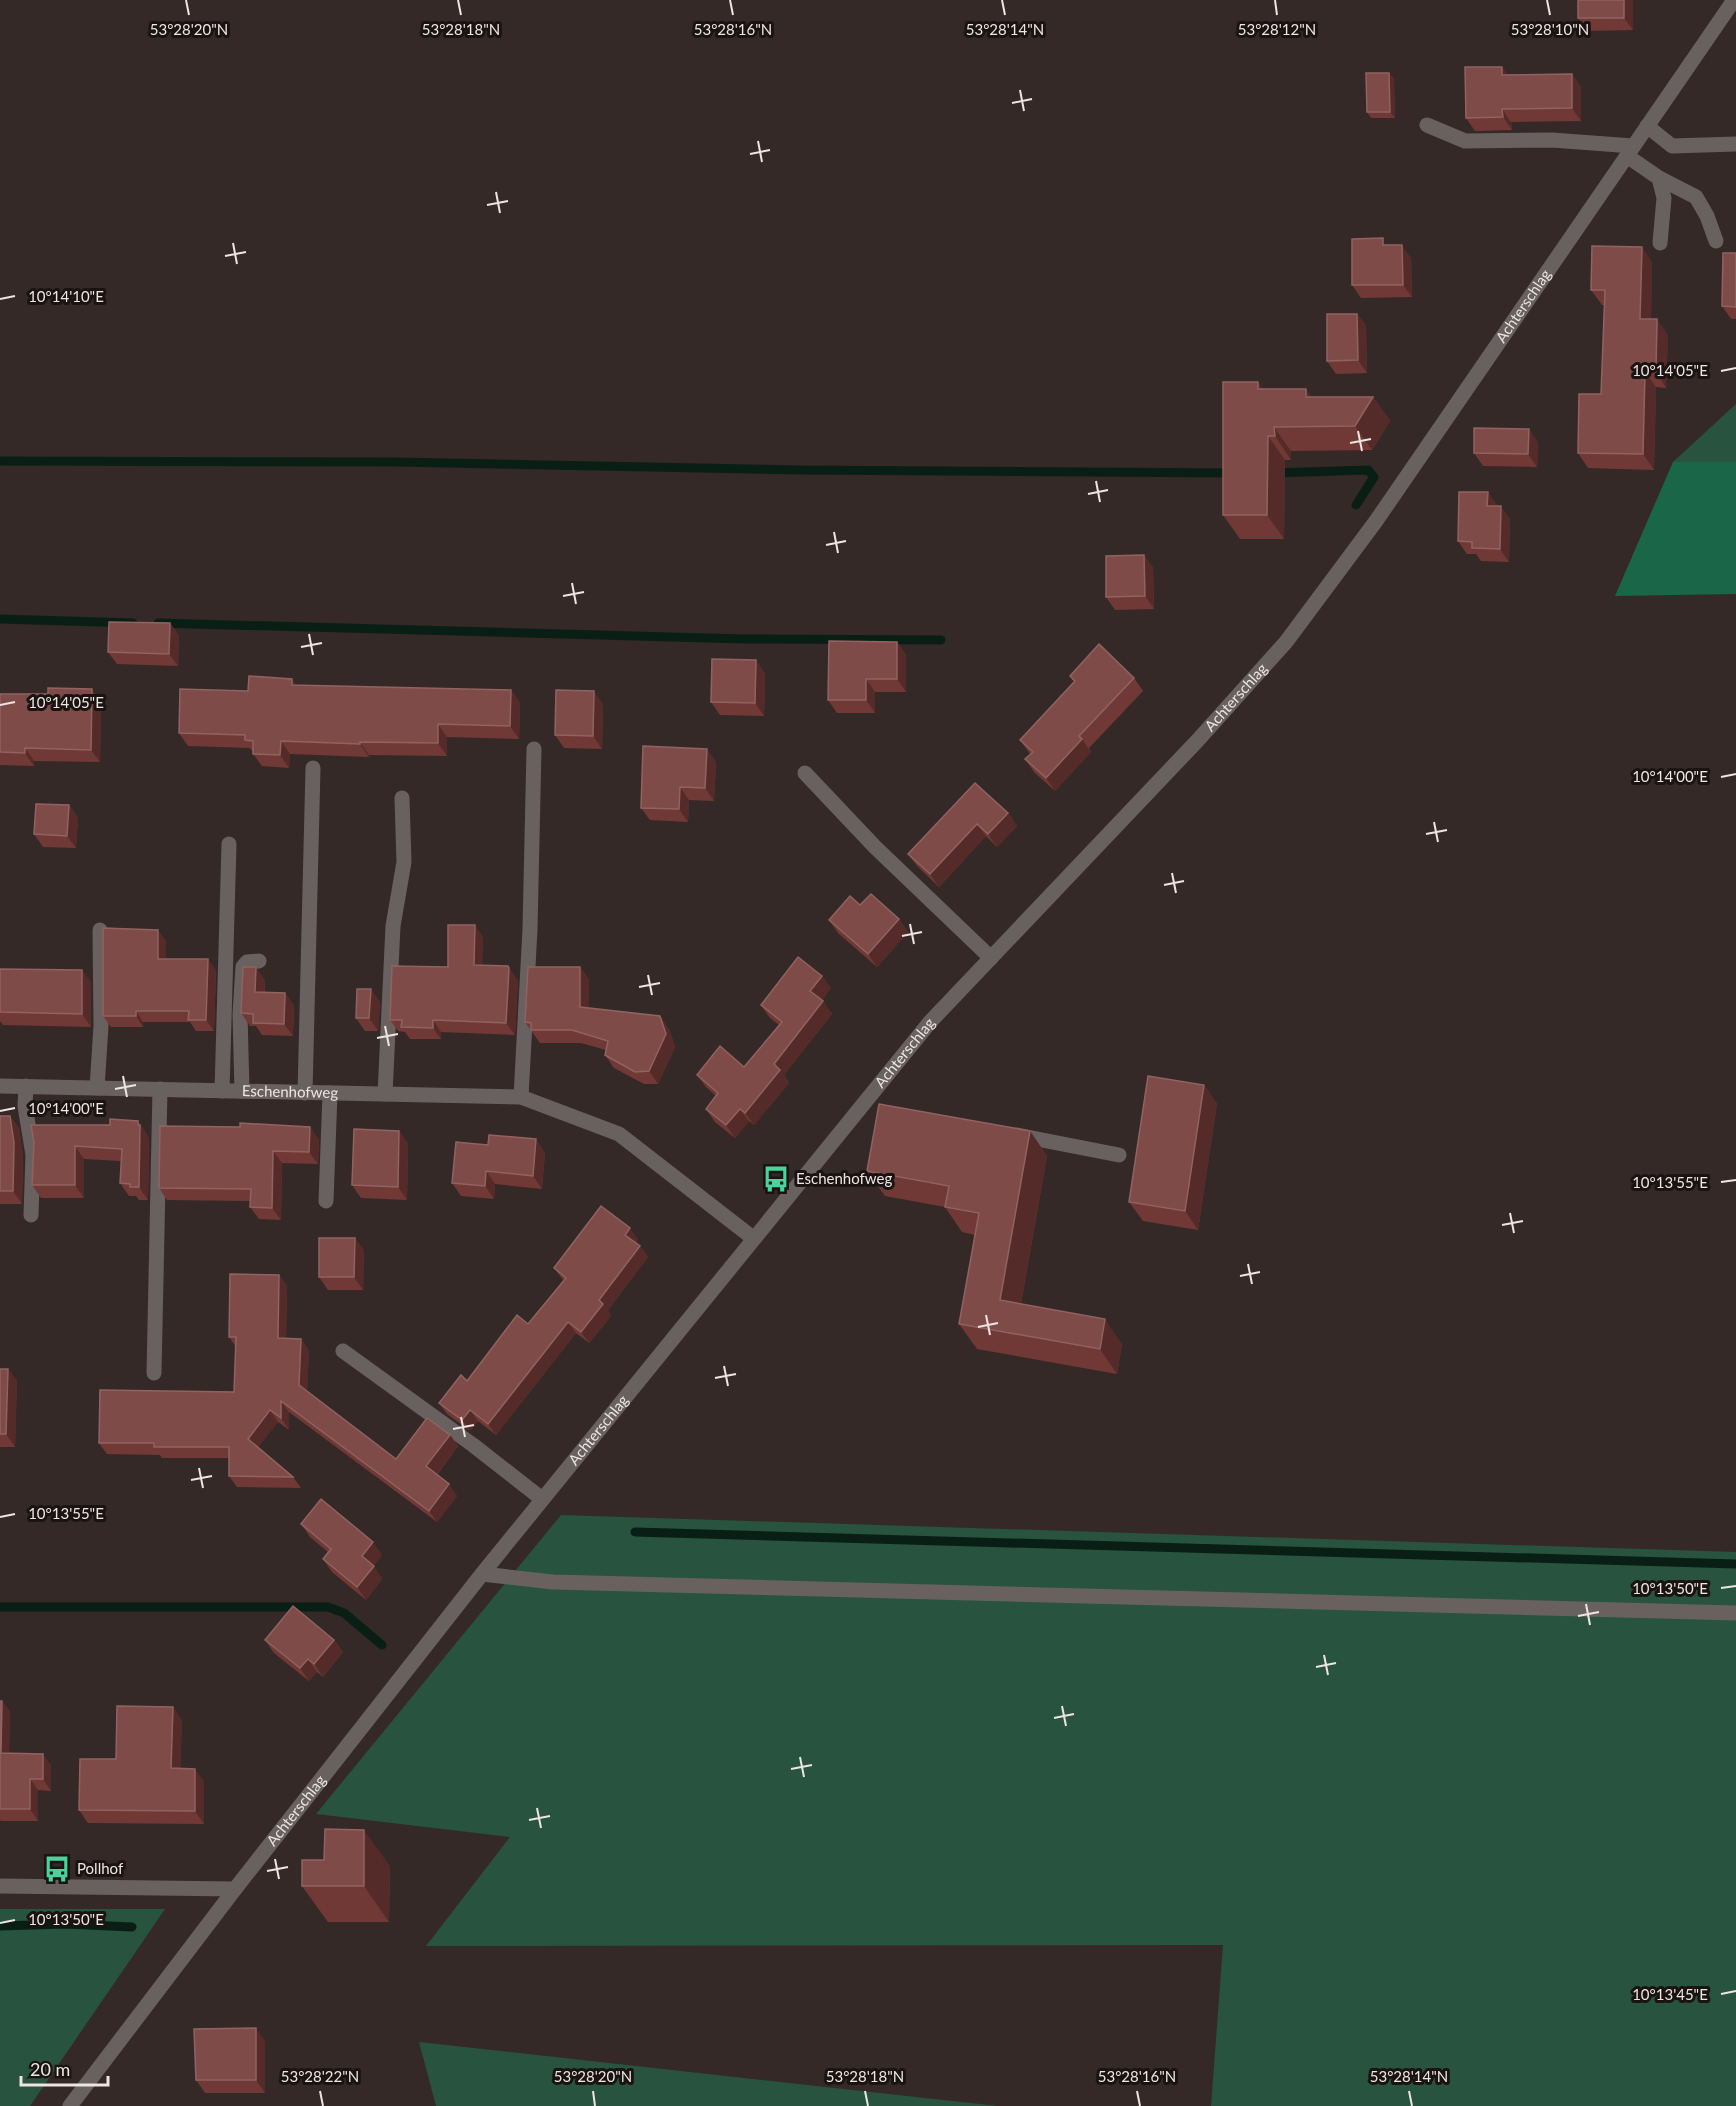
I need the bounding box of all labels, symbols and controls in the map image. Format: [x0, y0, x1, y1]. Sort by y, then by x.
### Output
text: 53°28'20"N [150, 20, 228, 38]
text: 53°28'18"N [422, 20, 500, 38]
text: 53°28'16"N [694, 20, 772, 38]
text: 53°28'14"N [966, 20, 1044, 38]
text: 53°28'12"N [1238, 20, 1316, 38]
text: 53°28'10"N [1511, 20, 1589, 38]
street label: Achterschlag [1491, 265, 1554, 346]
text: 10°14'10"E [28, 287, 104, 305]
text: 10°14'05"E [1632, 361, 1708, 379]
street label: Achterschlag [1200, 659, 1271, 734]
text: 10°14'05"E [28, 693, 104, 711]
text: 10°14'00"E [1632, 767, 1708, 785]
street label: Achterschlag [870, 1013, 938, 1091]
street label: Eschenhofweg [242, 1081, 338, 1101]
text: 10°14'00"E [28, 1099, 104, 1117]
bus stop icon: Eschenhofweg [761, 1164, 791, 1194]
place label: Eschenhofweg [796, 1169, 892, 1187]
text: 10°13'55"E [1632, 1173, 1708, 1191]
street label: Achterschlag [564, 1391, 632, 1468]
text: 10°13'55"E [28, 1504, 104, 1522]
text: 10°13'50"E [1632, 1579, 1708, 1597]
street label: Achterschlag [262, 1771, 329, 1849]
bus stop icon: Pollhof [42, 1854, 72, 1884]
place label: Pollhof [77, 1859, 124, 1877]
text: 10°13'50"E [28, 1910, 104, 1928]
text: 10°13'45"E [1632, 1985, 1708, 2003]
scale bar [21, 2049, 108, 2087]
text: 20 m [30, 2058, 70, 2080]
text: 53°28'22"N [281, 2067, 359, 2085]
text: 53°28'20"N [554, 2067, 632, 2085]
text: 53°28'18"N [826, 2067, 904, 2085]
text: 53°28'16"N [1098, 2067, 1176, 2085]
text: 53°28'14"N [1370, 2067, 1448, 2085]

